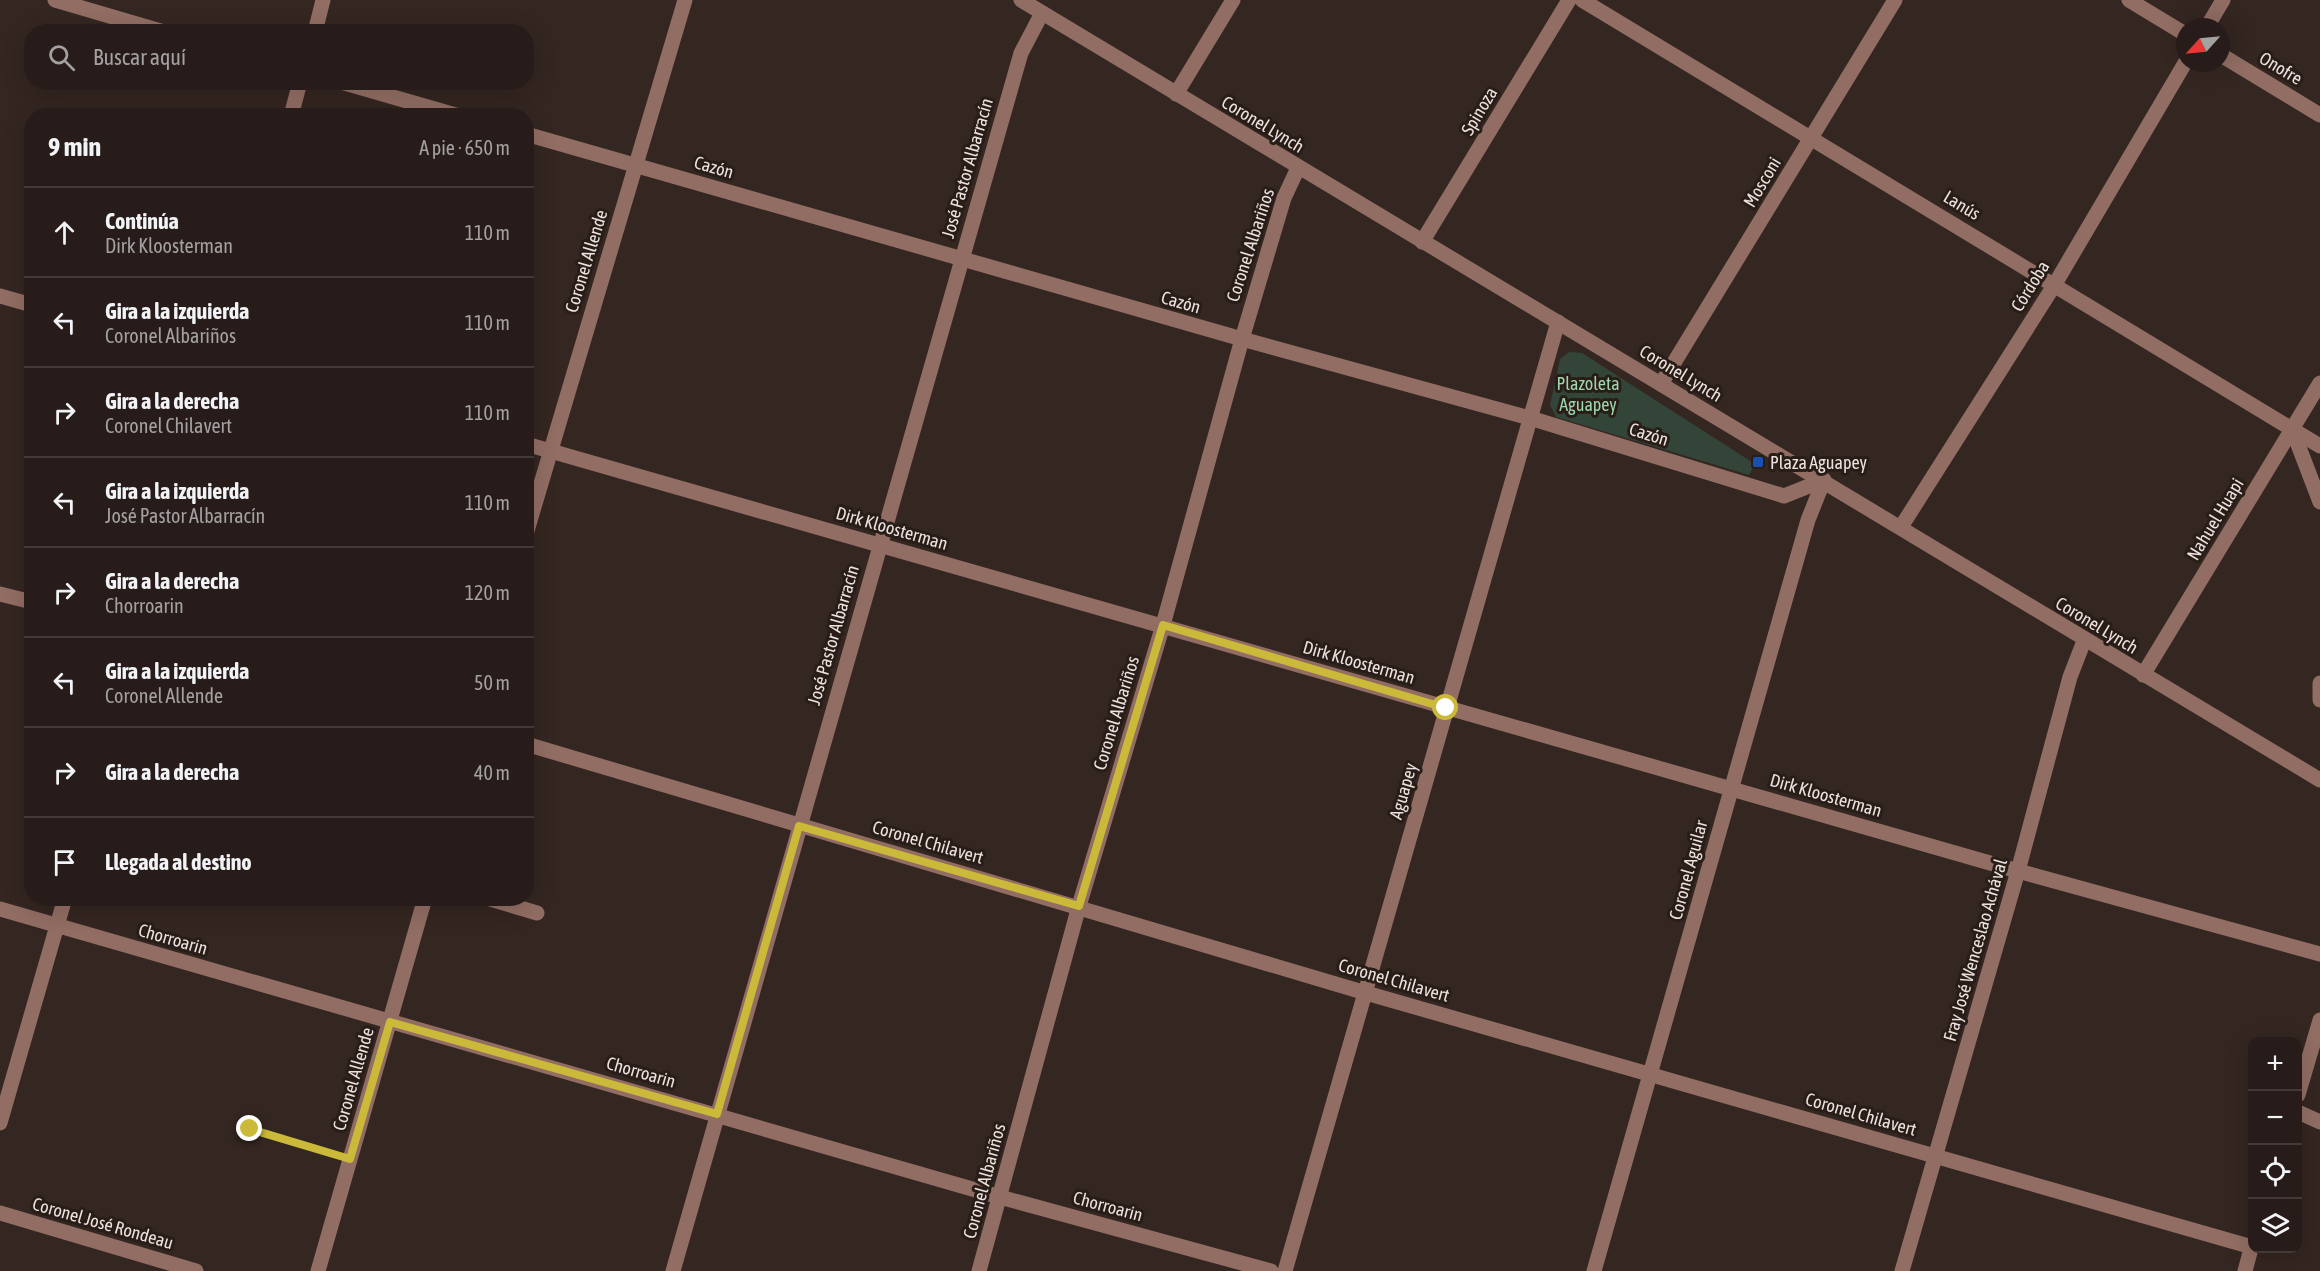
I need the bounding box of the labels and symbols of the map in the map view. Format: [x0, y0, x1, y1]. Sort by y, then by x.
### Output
north arrow [2176, 18, 2230, 72]
street label: Onofre [2256, 47, 2306, 89]
street label: Spinoza [1457, 83, 1501, 139]
street label: Coronel Lynch [1218, 91, 1308, 157]
street label: José Pastor Albarracín [937, 96, 997, 240]
street label: Cazón [692, 151, 736, 183]
street label: Mosconi [1739, 153, 1785, 211]
street label: Coronel Albariños [1222, 186, 1278, 304]
street label: Lanús [1940, 186, 1984, 224]
street label: Coronel Allende [560, 207, 612, 315]
street label: Córdoba [2006, 257, 2054, 315]
street label: Cazón [1159, 286, 1203, 318]
street label: Coronel Lynch [1636, 340, 1726, 406]
park label: Plazoleta Aguapey [1556, 373, 1620, 415]
street label: Cazón [1627, 418, 1671, 450]
place label: Plaza Aguapey [1770, 452, 1867, 473]
marker: Plaza Aguapey [1751, 455, 1765, 469]
street label: Nahuel Huapi [2182, 474, 2248, 564]
street label: Dirk Kloosterman [834, 502, 950, 554]
street label: José Pastor Albarracín [803, 563, 863, 707]
street label: Coronel Lynch [2052, 592, 2142, 658]
street label: Dirk Kloosterman [1301, 636, 1417, 688]
street label: Coronel Albariños [1089, 654, 1143, 772]
route start [1432, 694, 1458, 720]
street label: Aguapey [1385, 760, 1421, 822]
street label: Dirk Kloosterman [1768, 769, 1884, 821]
street label: Coronel Chilavert [870, 816, 986, 868]
street label: Coronel Aguilar [1665, 817, 1712, 922]
street label: Fray José Wenceslao Achával [1939, 856, 2011, 1044]
street label: Chorroarin [136, 919, 210, 959]
street label: Coronel Chilavert [1336, 954, 1452, 1006]
street label: Coronel Allende [328, 1025, 378, 1133]
street label: Chorroarin [604, 1052, 678, 1092]
street label: Coronel Chilavert [1803, 1088, 1919, 1140]
route end [236, 1115, 262, 1141]
street label: Coronel Albariños [959, 1121, 1009, 1241]
street label: Chorroarin [1071, 1187, 1145, 1225]
street label: Coronel José Rondeau [30, 1193, 176, 1253]

